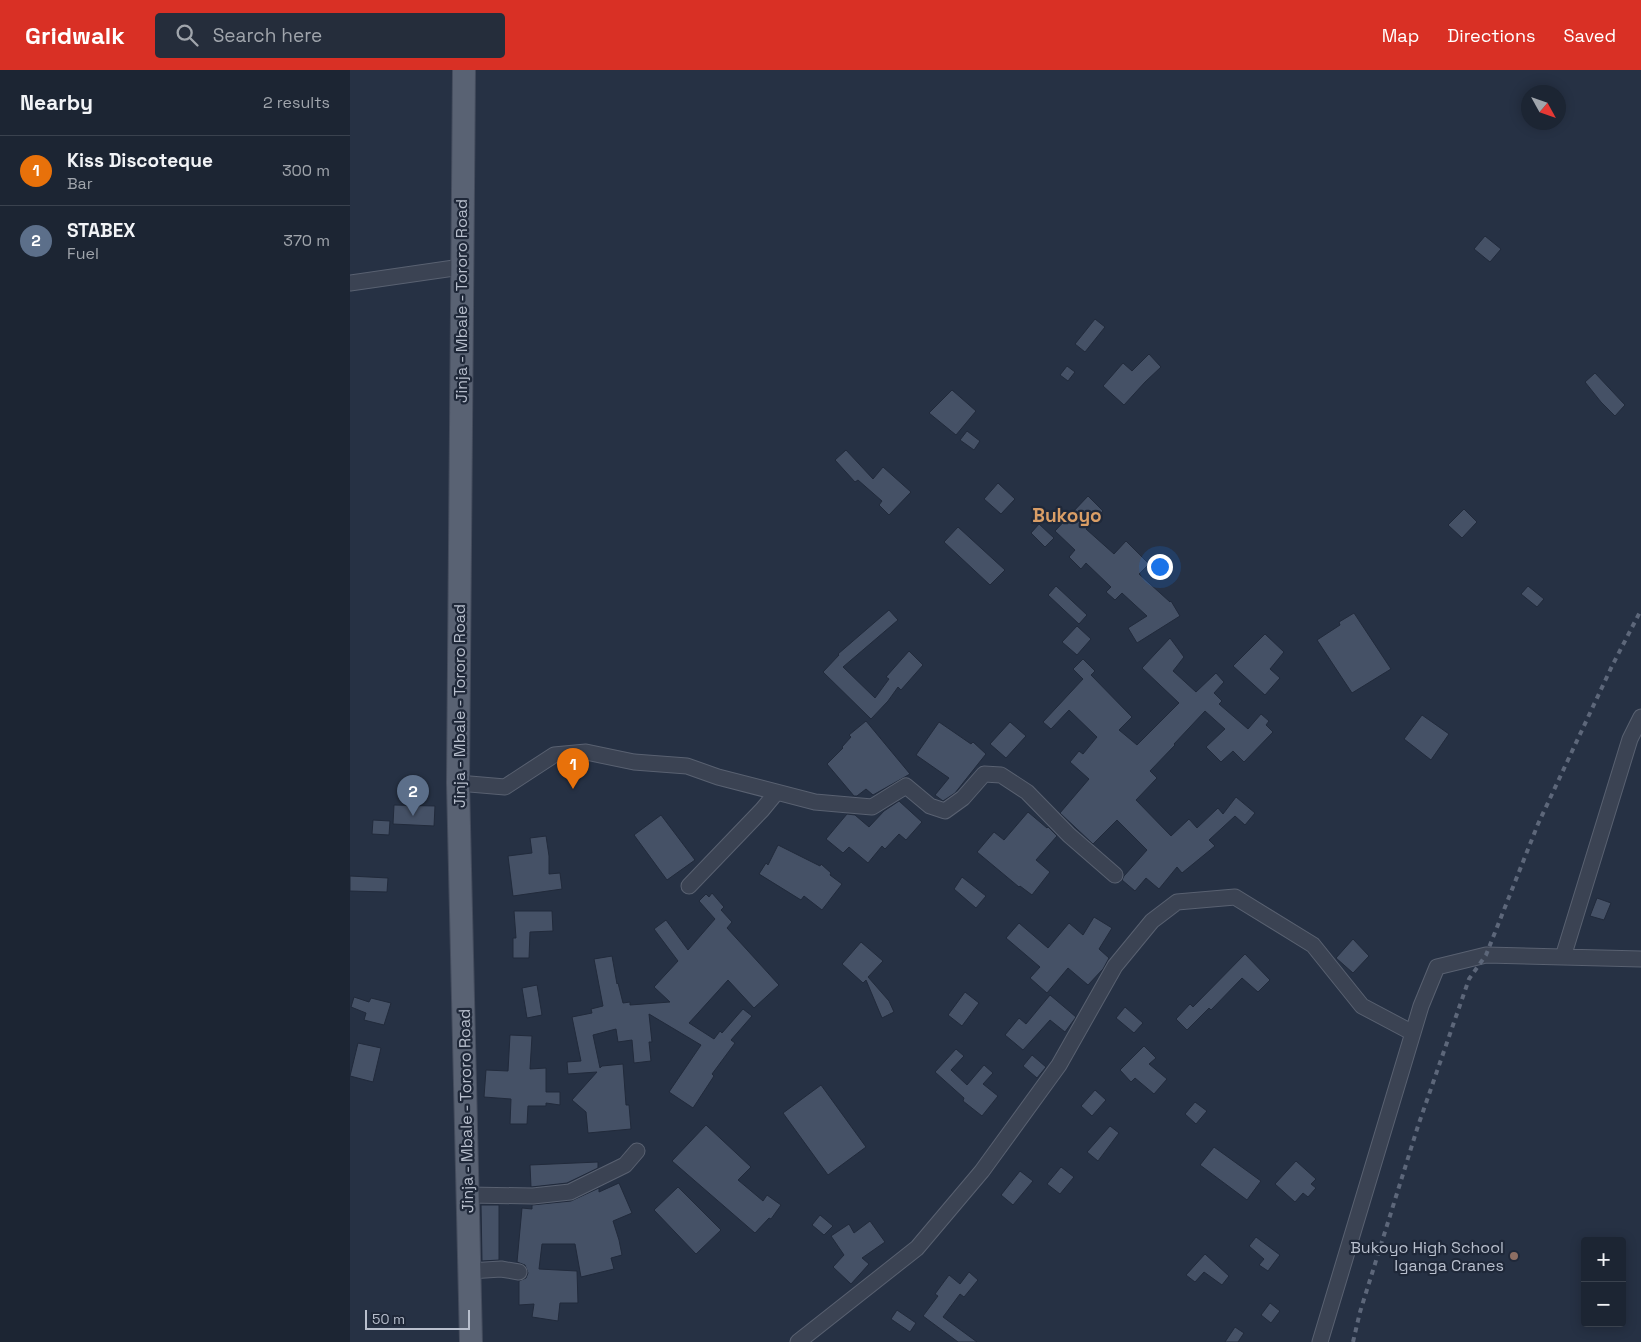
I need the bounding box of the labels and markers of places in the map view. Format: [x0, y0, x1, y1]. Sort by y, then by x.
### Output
pin: 1 [557, 748, 589, 789]
pin: 2 [397, 775, 429, 816]
place label: Bukoyo High School Iganga Cranes [1350, 1237, 1504, 1276]
marker: Bukoyo High School Iganga Cranes [1508, 1250, 1520, 1262]

